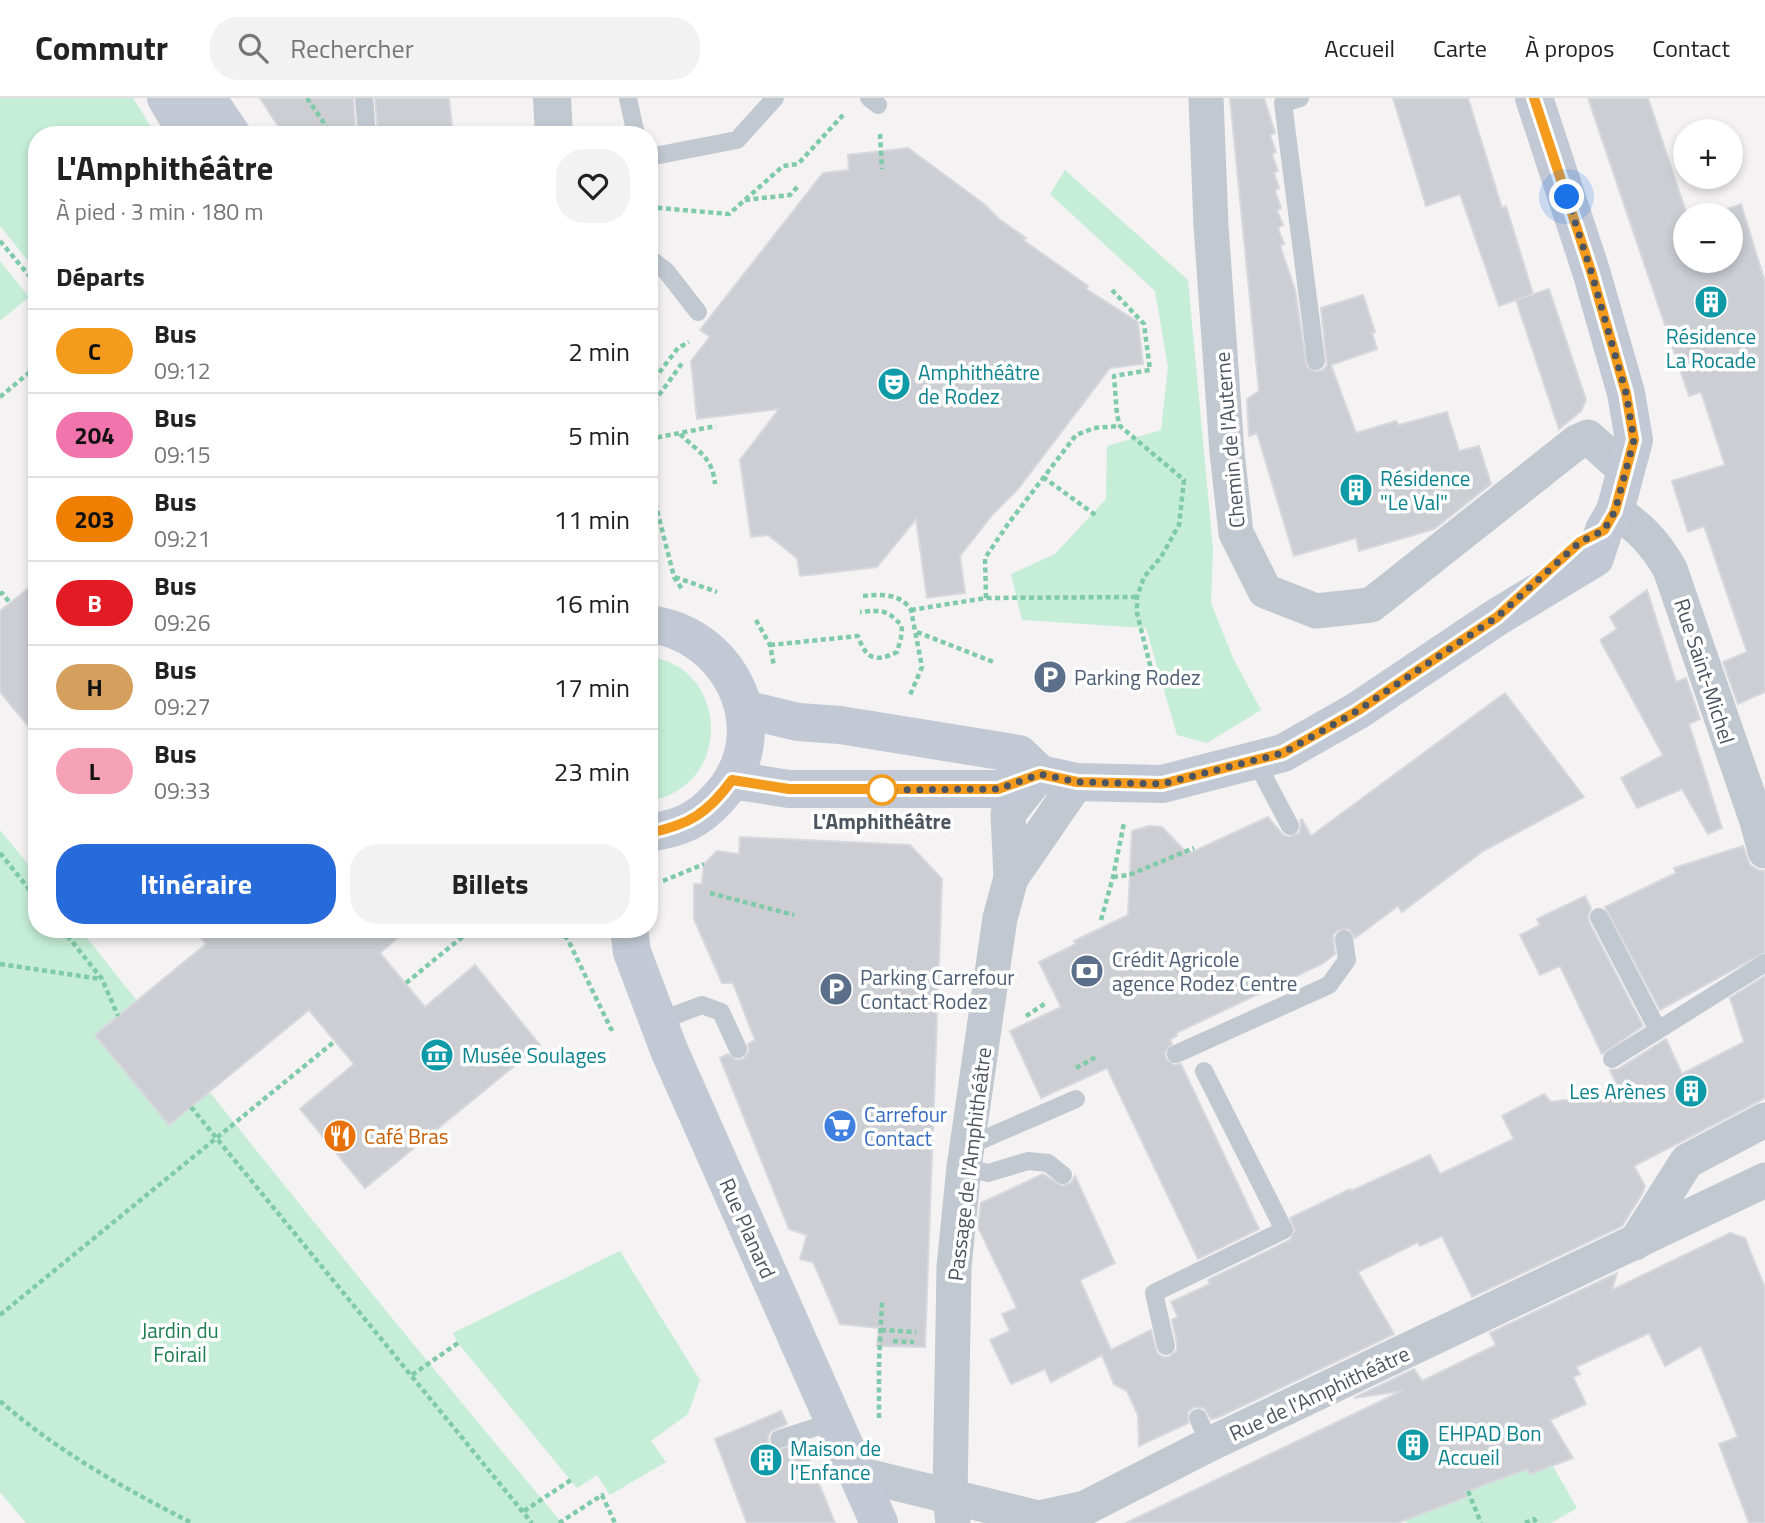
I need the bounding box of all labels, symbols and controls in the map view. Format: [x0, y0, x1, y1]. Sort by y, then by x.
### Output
search box [210, 17, 700, 80]
text: Commutr [35, 23, 168, 73]
icon: search [234, 29, 272, 67]
text: Rechercher [290, 29, 414, 68]
text: Accueil [1324, 30, 1395, 66]
text: Carte [1433, 30, 1487, 66]
text: À propos [1525, 30, 1614, 66]
text: Contact [1652, 30, 1730, 66]
map controls [1673, 119, 1743, 273]
button: + [1673, 119, 1743, 189]
text: L'Amphithéâtre [56, 143, 273, 193]
button: heart [556, 149, 630, 223]
your location [1549, 179, 1584, 214]
text: À pied · 3 min · 180 m [56, 194, 263, 229]
button: − [1673, 203, 1743, 273]
text: Départs [56, 257, 145, 296]
building icon: Résidence La Rocade [1692, 283, 1730, 321]
text: Bus [154, 314, 196, 353]
place label: Résidence La Rocade [1666, 320, 1756, 376]
text: 2 min [568, 332, 630, 371]
text: C [88, 333, 101, 369]
street label: Chemin de l'Auterne [1205, 351, 1253, 529]
text: 09:12 [154, 353, 211, 388]
place label: Amphithéâtre de Rodez [918, 356, 1040, 412]
theatre icon: Amphithéâtre de Rodez [875, 365, 913, 403]
text: Bus [154, 398, 196, 437]
text: 5 min [568, 416, 630, 455]
text: 204 [74, 417, 115, 453]
text: 09:15 [154, 437, 211, 472]
place label: Résidence "Le Val" [1380, 462, 1470, 518]
building icon: Résidence "Le Val" [1337, 471, 1375, 509]
text: Bus [154, 482, 196, 521]
text: 11 min [554, 500, 630, 539]
text: 203 [74, 501, 115, 537]
text: 09:21 [154, 521, 211, 556]
text: Bus [154, 566, 196, 605]
text: 16 min [554, 584, 630, 623]
text: B [87, 585, 102, 621]
street label: Rue Saint-Michel [1666, 594, 1744, 748]
text: 09:26 [154, 605, 211, 640]
text: Bus [154, 650, 196, 689]
parking icon: Parking Rodez [1031, 658, 1069, 696]
place label: Parking Rodez [1074, 661, 1201, 693]
text: 17 min [554, 668, 630, 707]
text: H [86, 669, 103, 705]
text: 09:27 [154, 689, 211, 724]
text: Bus [154, 734, 196, 773]
text: 23 min [554, 752, 630, 791]
text: L [89, 753, 100, 789]
text: 09:33 [154, 773, 211, 808]
marker: L'Amphithéâtre [867, 775, 897, 805]
place label: L'Amphithéâtre [813, 805, 951, 837]
button: Itinéraire [56, 844, 336, 924]
button: Billets [350, 844, 630, 924]
place label: Crédit Agricole agence Rodez Centre [1112, 943, 1297, 999]
bank icon: Crédit Agricole agence Rodez Centre [1068, 952, 1106, 990]
place label: Parking Carrefour Contact Rodez [860, 961, 1015, 1017]
parking icon: Parking Carrefour Contact Rodez [817, 970, 855, 1008]
museum icon: Musée Soulages [418, 1036, 456, 1074]
place label: Musée Soulages [462, 1039, 607, 1071]
street label: Passage de l'Amphithéâtre [939, 1045, 999, 1283]
building icon: Les Arènes [1672, 1072, 1710, 1110]
place label: Les Arènes [1569, 1075, 1666, 1107]
place label: Carrefour Contact [864, 1098, 947, 1154]
supermarket icon: Carrefour Contact [821, 1107, 859, 1145]
restaurant icon: Café Bras [321, 1117, 359, 1155]
place label: Café Bras [364, 1120, 448, 1152]
street label: Rue Planard [712, 1173, 784, 1283]
park label: Jardin du Foirail [141, 1314, 219, 1370]
street label: Rue de l'Amphithéâtre [1224, 1337, 1414, 1449]
place label: EHPAD Bon Accueil [1438, 1417, 1542, 1473]
building icon: EHPAD Bon Accueil [1394, 1426, 1432, 1464]
place label: Maison de l'Enfance [790, 1432, 881, 1488]
building icon: Maison de l'Enfance [747, 1441, 785, 1479]

